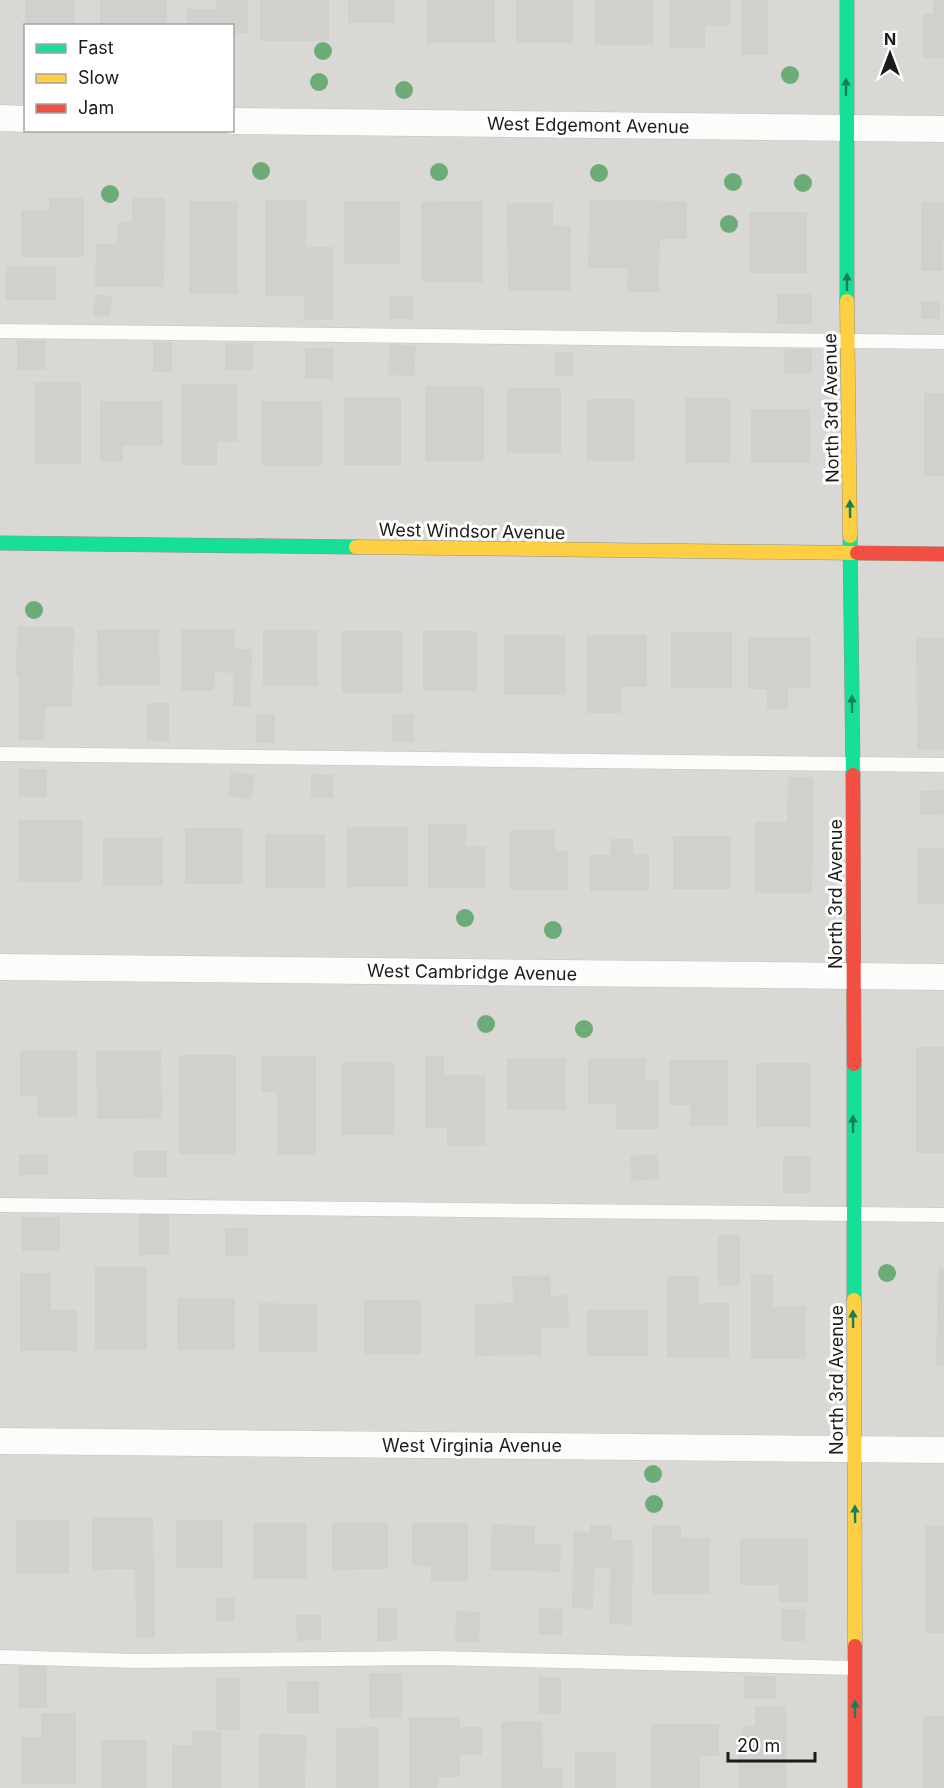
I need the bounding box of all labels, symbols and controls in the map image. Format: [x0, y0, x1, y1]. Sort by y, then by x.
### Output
legend [24, 24, 234, 132]
north arrow [860, 24, 920, 84]
text: N [884, 29, 896, 49]
text: Fast [78, 37, 114, 58]
text: Slow [78, 67, 119, 88]
one-way arrow [842, 78, 851, 97]
text: Jam [78, 97, 114, 118]
street label: West Edgemont Avenue [487, 113, 689, 137]
one-way arrow [842, 273, 852, 292]
street label: North 3rd Avenue [819, 333, 843, 483]
one-way arrow [845, 500, 855, 519]
street label: West Windsor Avenue [378, 519, 566, 543]
one-way arrow [847, 695, 857, 714]
street label: North 3rd Avenue [825, 819, 846, 969]
street label: West Cambridge Avenue [367, 960, 577, 984]
one-way arrow [848, 1114, 857, 1133]
street label: North 3rd Avenue [826, 1305, 847, 1455]
one-way arrow [848, 1309, 858, 1328]
street label: West Virginia Avenue [382, 1435, 562, 1456]
one-way arrow [850, 1504, 860, 1523]
one-way arrow [850, 1699, 860, 1718]
scale bar [728, 1725, 815, 1763]
text: 20 m [737, 1735, 780, 1756]

